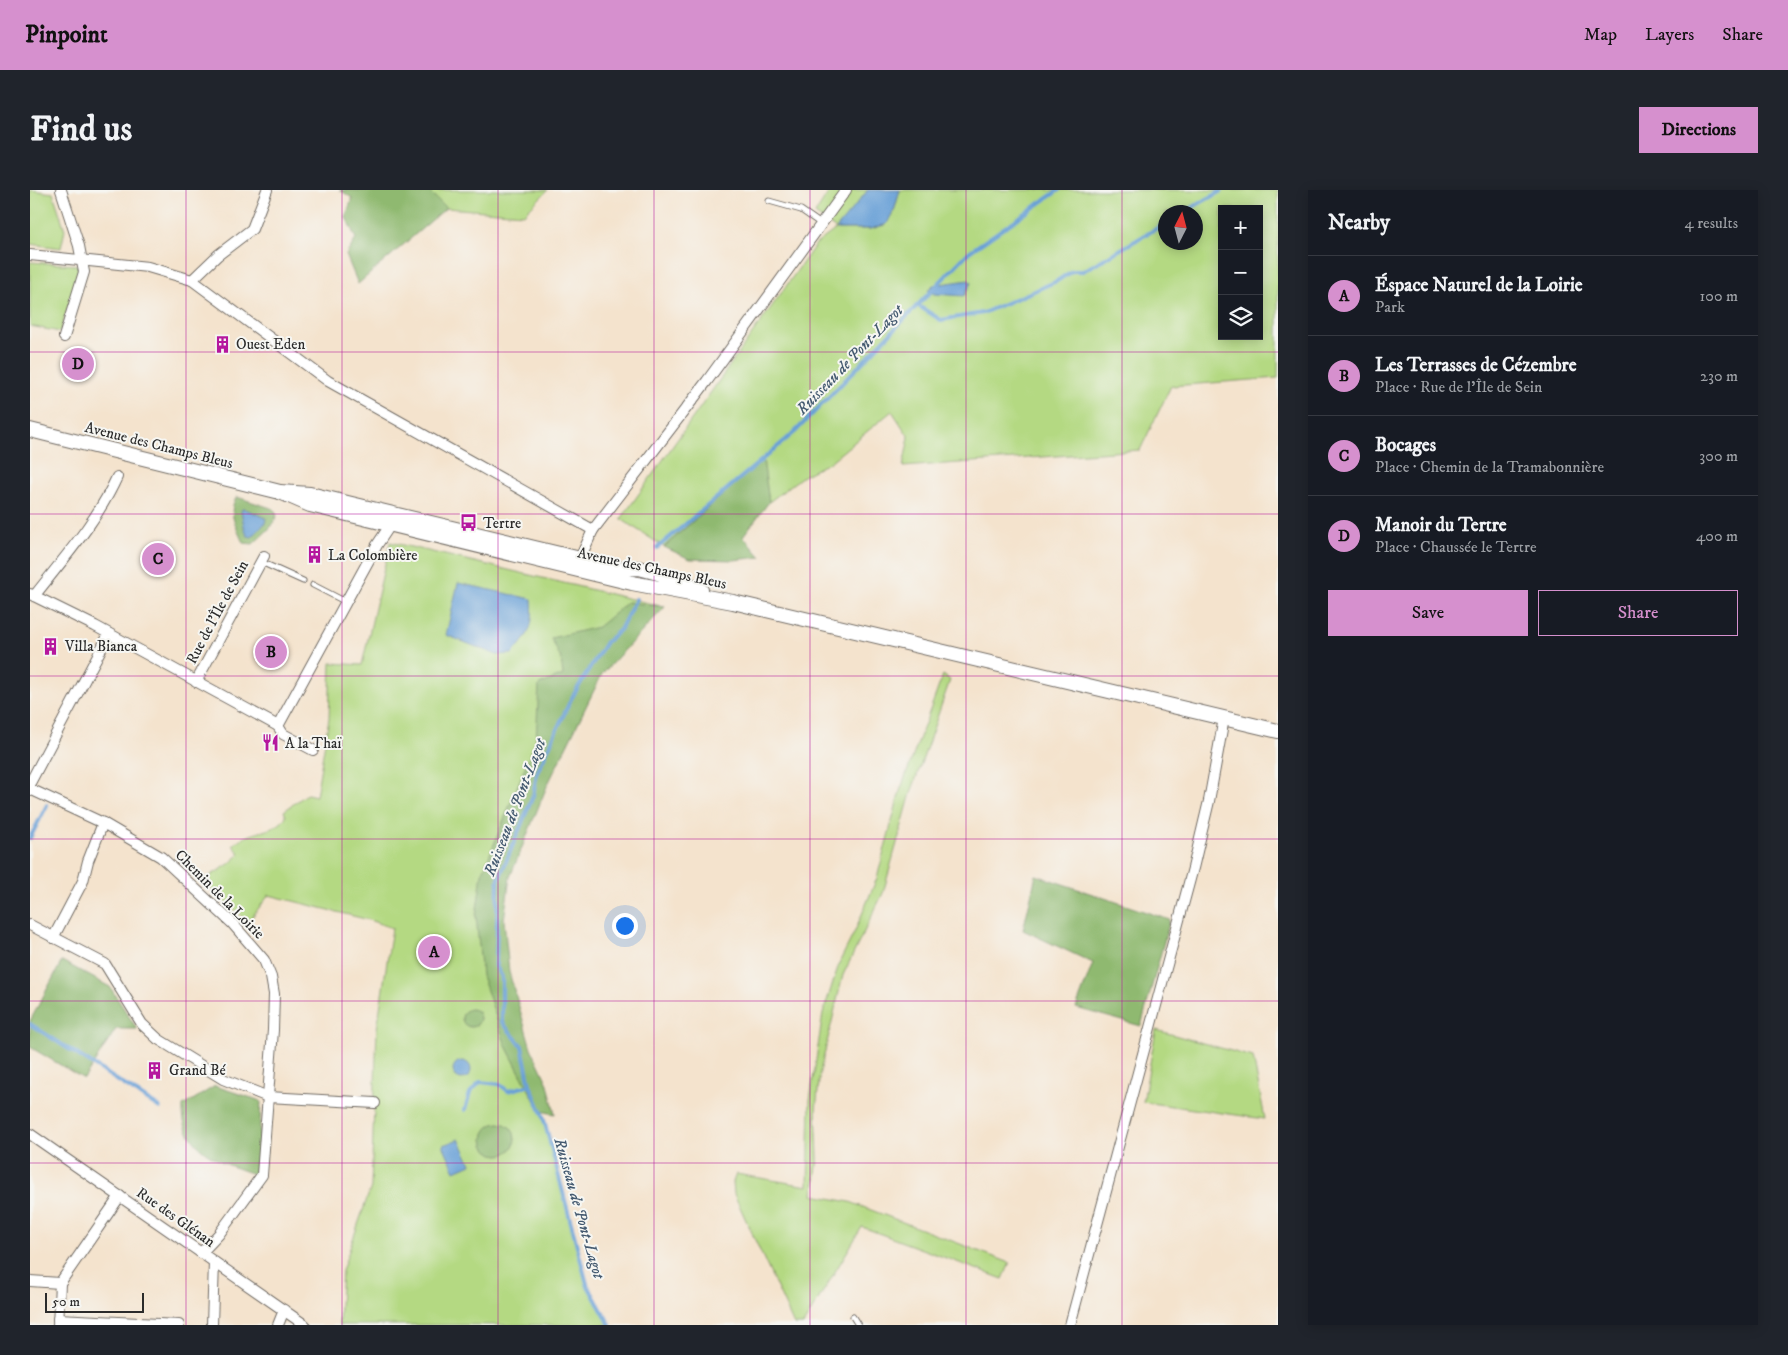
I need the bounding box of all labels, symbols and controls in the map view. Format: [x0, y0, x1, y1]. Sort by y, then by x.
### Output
text: Pinpoint [25, 20, 108, 50]
text: Map [1584, 24, 1617, 46]
text: Layers [1645, 24, 1694, 46]
text: Share [1722, 24, 1763, 46]
button: Directions [1639, 107, 1758, 153]
text: Find us [30, 108, 132, 152]
north arrow [1158, 205, 1203, 250]
map controls [1218, 205, 1263, 340]
button: + [1218, 205, 1263, 250]
text: Nearby [1328, 210, 1390, 236]
text: 4 results [1685, 213, 1738, 233]
button: − [1218, 250, 1263, 295]
text: Éspace Naturel de la Loirie [1375, 274, 1583, 297]
text: A [1339, 286, 1349, 306]
text: 100 m [1700, 286, 1738, 306]
button: layers [1218, 295, 1263, 340]
text: Park [1375, 297, 1405, 317]
water label: Ruisseau de Pont-Lagot [791, 300, 908, 420]
building icon: Ouest Eden [212, 334, 232, 354]
place label: Ouest Eden [236, 335, 305, 354]
pin: D [62, 345, 94, 383]
text: Les Terrasses de Cézembre [1375, 354, 1577, 377]
text: B [1339, 366, 1349, 386]
text: 230 m [1700, 366, 1738, 386]
text: Place · Rue de l'Île de Sein [1375, 377, 1542, 397]
street label: Avenue des Champs Bleus [83, 418, 235, 473]
text: Bocages [1375, 434, 1436, 457]
text: C [1339, 446, 1349, 466]
text: 300 m [1699, 446, 1738, 466]
text: Place · Chemin de la Tramabonnière [1375, 457, 1604, 477]
bus stop icon: Tertre [459, 513, 479, 533]
place label: Tertre [483, 514, 521, 533]
text: Manoir du Tertre [1375, 514, 1507, 537]
text: D [1338, 526, 1350, 546]
text: 400 m [1696, 526, 1738, 546]
text: Place · Chaussée le Tertre [1375, 537, 1537, 557]
pin: C [142, 540, 174, 578]
street label: Avenue des Champs Bleus [576, 543, 728, 594]
building icon: La Colombière [304, 545, 324, 565]
place label: La Colombière [328, 546, 417, 565]
street label: Rue de l'Île de Sein [182, 557, 253, 667]
button: Save [1328, 590, 1528, 636]
button: Share [1538, 590, 1738, 636]
pin: B [255, 633, 287, 671]
building icon: Villa Bianca [41, 636, 61, 656]
place label: Villa Bianca [64, 637, 138, 656]
restaurant icon: A la Thaï [261, 733, 281, 753]
place label: A la Thaï [285, 734, 342, 753]
water label: Ruisseau de Pont-Lagot [479, 735, 551, 880]
street label: Chemin de la Loirie [171, 846, 268, 943]
your location [612, 913, 638, 939]
pin: A [418, 933, 450, 971]
building icon: Grand Bé [145, 1060, 165, 1080]
place label: Grand Bé [169, 1061, 226, 1080]
water label: Ruisseau de Pont-Lagot [549, 1135, 609, 1282]
street label: Rue des Glénan [133, 1183, 219, 1252]
scale bar [45, 1290, 144, 1313]
text: 50 m [52, 1293, 80, 1311]

